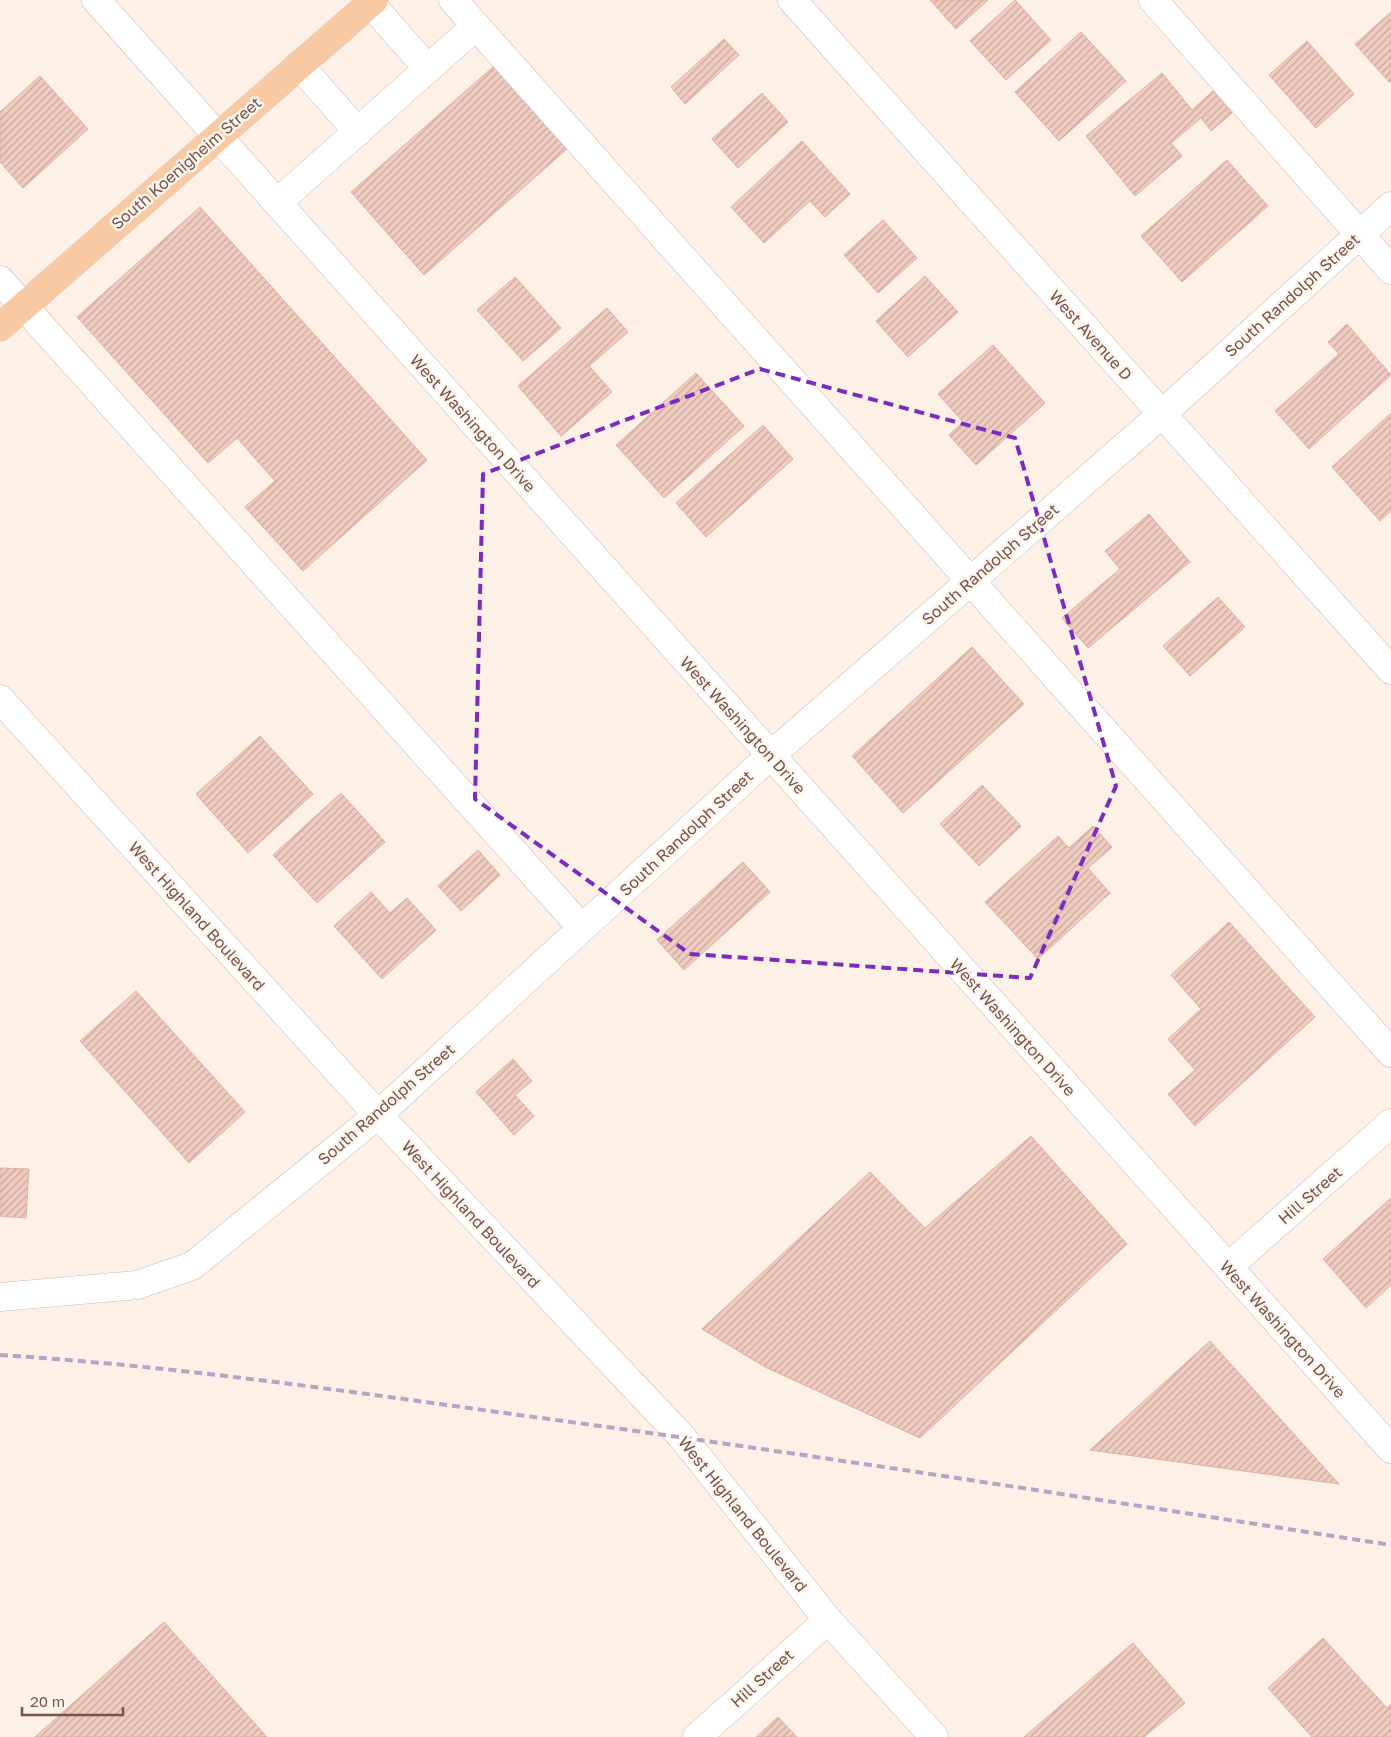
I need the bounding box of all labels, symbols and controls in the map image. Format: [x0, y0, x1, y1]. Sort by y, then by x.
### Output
street label: South Koenigheim Street [107, 92, 265, 234]
street label: South Randolph Street [1220, 229, 1364, 361]
street label: West Avenue D [1045, 286, 1137, 384]
street label: West Washington Drive [406, 350, 540, 496]
street label: South Randolph Street [917, 499, 1063, 629]
street label: West Washington Drive [676, 652, 810, 798]
street label: South Randolph Street [615, 766, 757, 900]
street label: West Highland Boulevard [125, 837, 269, 995]
street label: West Washington Drive [946, 954, 1080, 1100]
street label: South Randolph Street [313, 1039, 459, 1169]
street label: West Highland Boulevard [397, 1136, 545, 1292]
street label: Hill Street [1274, 1162, 1346, 1228]
street label: West Washington Drive [1216, 1256, 1350, 1402]
street label: West Highland Boulevard [674, 1432, 812, 1596]
street label: Hill Street [726, 1644, 798, 1712]
scale bar [22, 1684, 124, 1716]
text: 20 m [30, 1692, 65, 1710]

